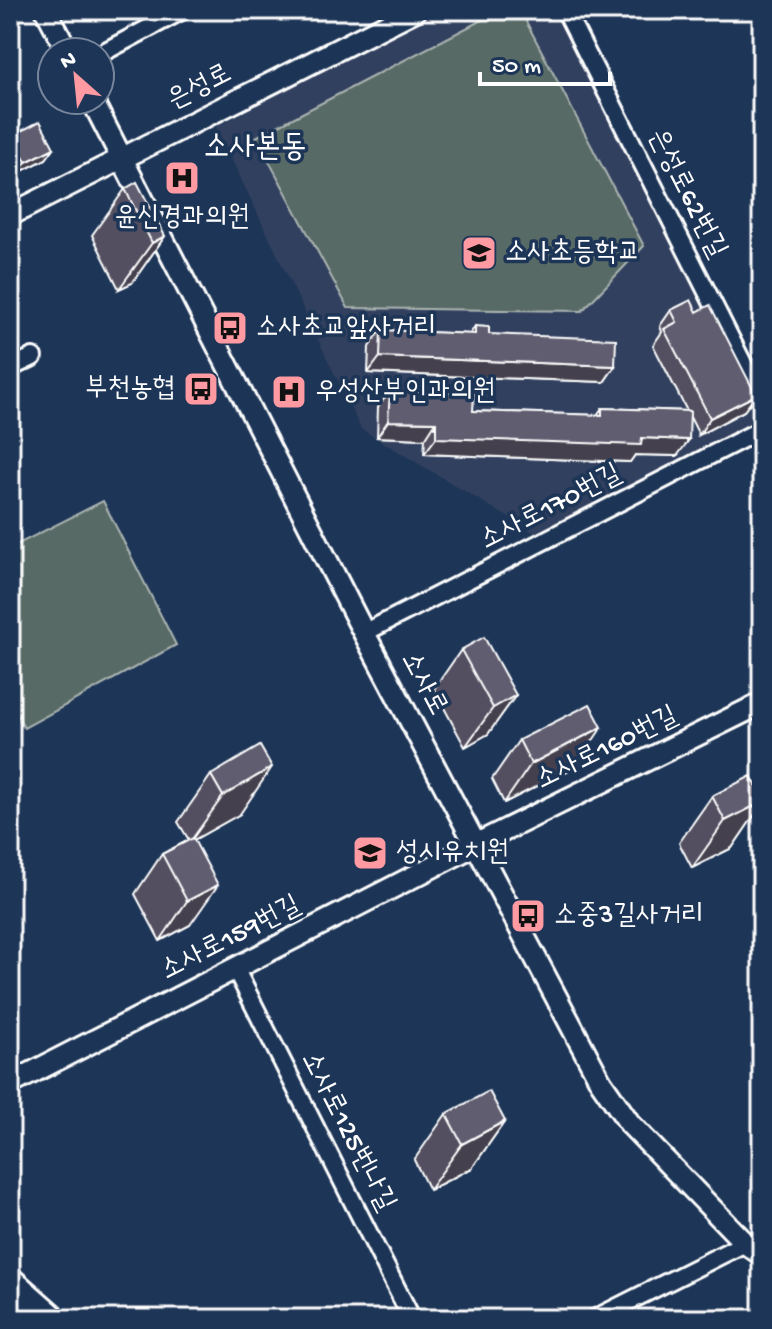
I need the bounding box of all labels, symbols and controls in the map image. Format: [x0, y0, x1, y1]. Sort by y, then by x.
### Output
north arrow [36, 36, 116, 116]
scale bar [480, 36, 610, 86]
text: N [56, 47, 81, 77]
text: 50 m [492, 53, 541, 82]
street label: 은성로 [162, 58, 238, 118]
street label: 은성로62번길 [639, 124, 733, 264]
district label: 소사본동 [204, 130, 307, 168]
hospital icon: 윤신경과의원 [163, 159, 201, 197]
place label: 윤신경과의원 [114, 202, 250, 235]
school or university icon: 소사초등학교 [460, 234, 498, 272]
place label: 소사초등학교 [505, 237, 640, 270]
bus stop icon: 소사초교앞사거리 [211, 309, 249, 347]
place label: 소사초교앞사거리 [256, 312, 436, 345]
bus stop icon: 부천농협 [182, 370, 220, 408]
place label: 부천농협 [85, 373, 175, 406]
hospital icon: 우성산부인과의원 [270, 373, 308, 411]
place label: 우성산부인과의원 [315, 376, 495, 409]
street label: 소사로170번길 [475, 458, 627, 558]
street label: 소사로 [393, 646, 453, 722]
street label: 소사로160번길 [531, 700, 683, 798]
school or university icon: 성시유치원 [351, 834, 389, 872]
place label: 성시유치원 [396, 837, 509, 870]
street label: 소사로159번길 [155, 890, 307, 988]
bus stop icon: 소중3길사거리 [509, 897, 547, 935]
place label: 소중3길사거리 [554, 900, 704, 933]
street label: 소사로125번나길 [293, 1047, 401, 1217]

